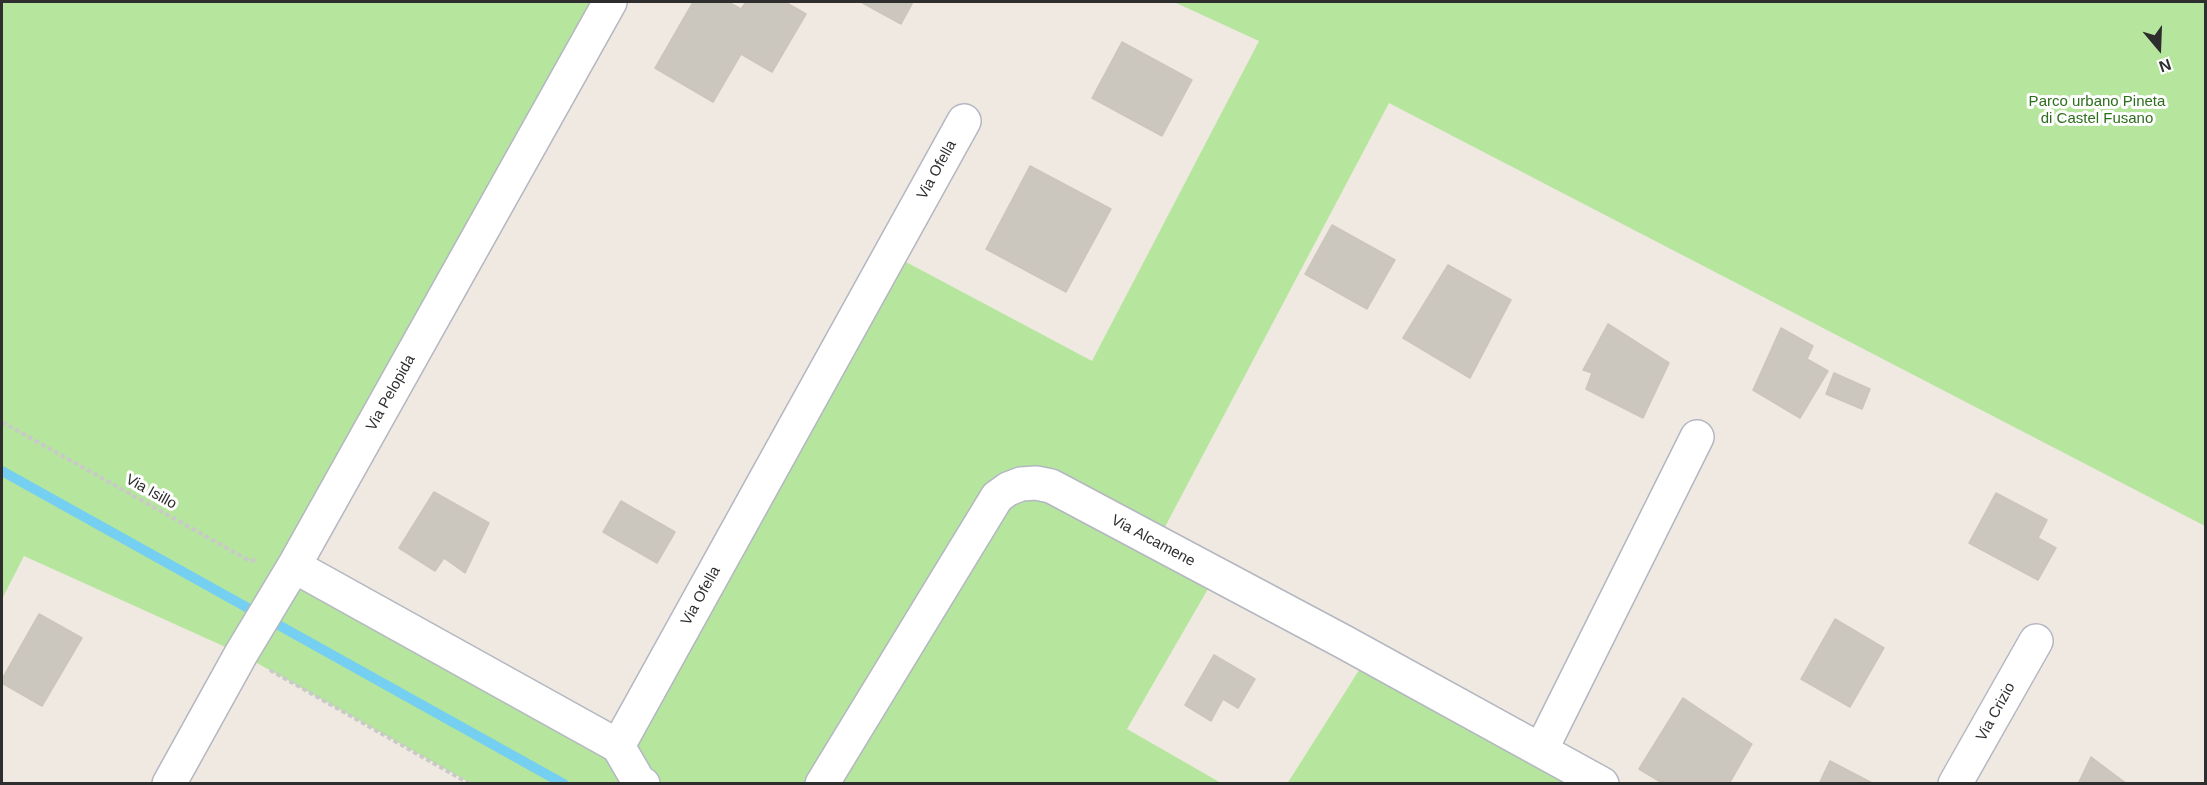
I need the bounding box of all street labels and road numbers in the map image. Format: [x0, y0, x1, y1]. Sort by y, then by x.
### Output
street label: Via Ofella [913, 137, 961, 203]
street label: Via Pelopida [363, 352, 419, 434]
street label: Via Isillo [122, 471, 180, 513]
street label: Via Alcamene [1108, 511, 1198, 571]
street label: Via Ofella [677, 563, 725, 629]
street label: Via Crizio [1973, 680, 2019, 744]

